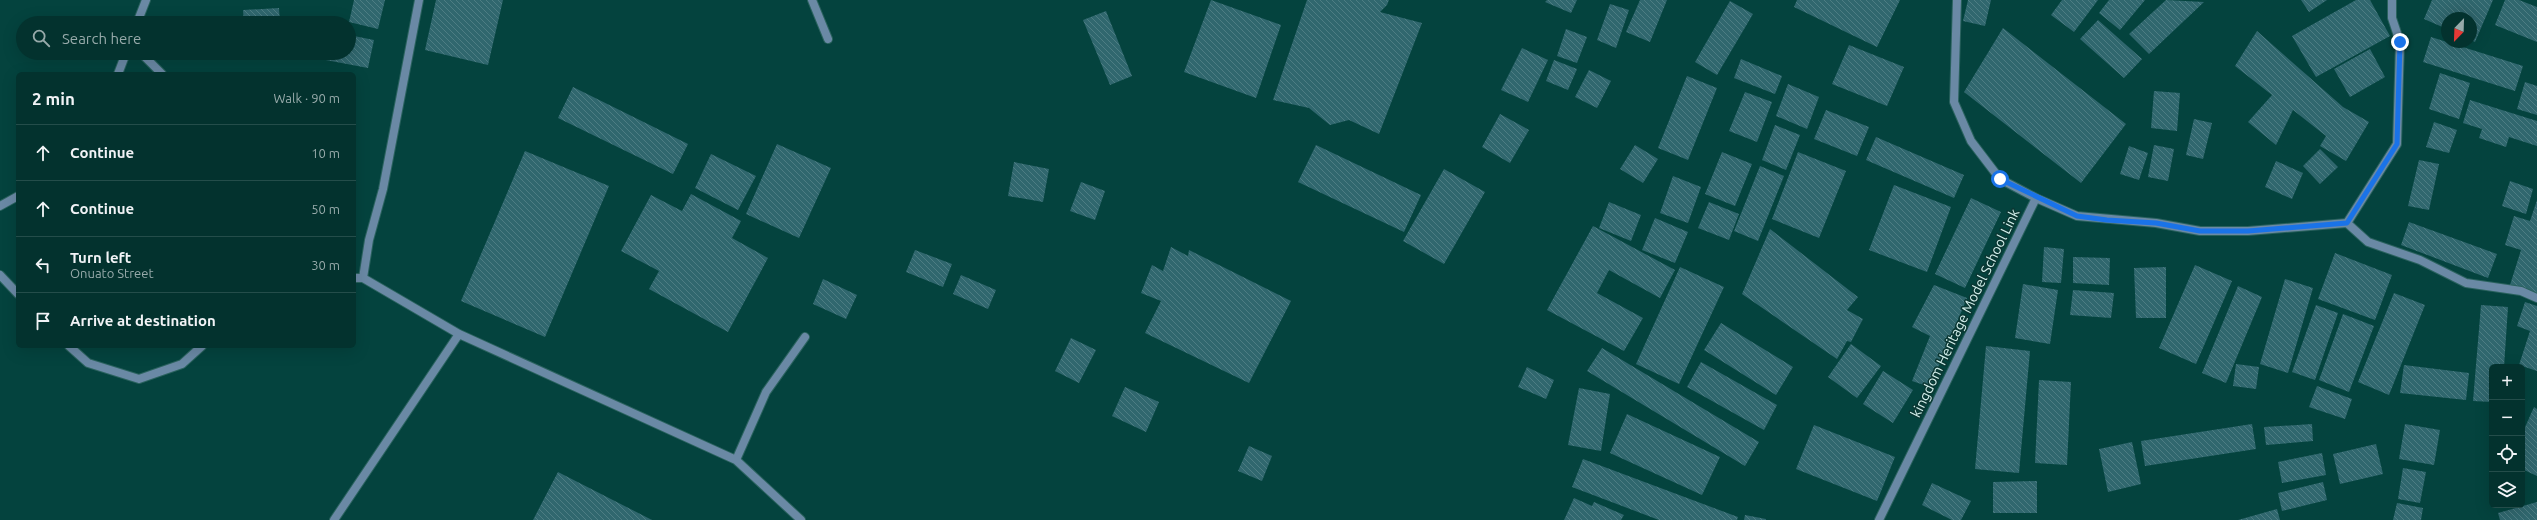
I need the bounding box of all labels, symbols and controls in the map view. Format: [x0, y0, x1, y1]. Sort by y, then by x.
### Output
north arrow [2441, 12, 2477, 48]
search box [16, 16, 356, 60]
icon: search [30, 27, 52, 49]
text: Search here [62, 30, 141, 47]
route end [2391, 33, 2409, 51]
text: 2 min [32, 89, 75, 108]
text: Walk · 90 m [274, 91, 340, 105]
icon: ahead [32, 142, 54, 164]
text: Continue [70, 144, 134, 161]
text: 10 m [311, 146, 340, 160]
route start [1991, 170, 2009, 188]
icon: ahead [32, 198, 54, 220]
text: Continue [70, 200, 134, 217]
text: 50 m [311, 202, 340, 216]
street label: kingdom Heritage Model School Link [1907, 206, 2023, 420]
text: Turn left [70, 249, 131, 266]
icon: left [32, 254, 54, 276]
text: 30 m [311, 258, 340, 272]
text: Onuato Street [70, 266, 154, 280]
icon: arrive [32, 310, 54, 332]
text: Arrive at destination [70, 312, 216, 329]
map controls [2489, 364, 2525, 508]
button: + [2489, 364, 2525, 400]
button: − [2489, 400, 2525, 436]
button: locate [2489, 436, 2525, 472]
button: layers [2489, 472, 2525, 508]

